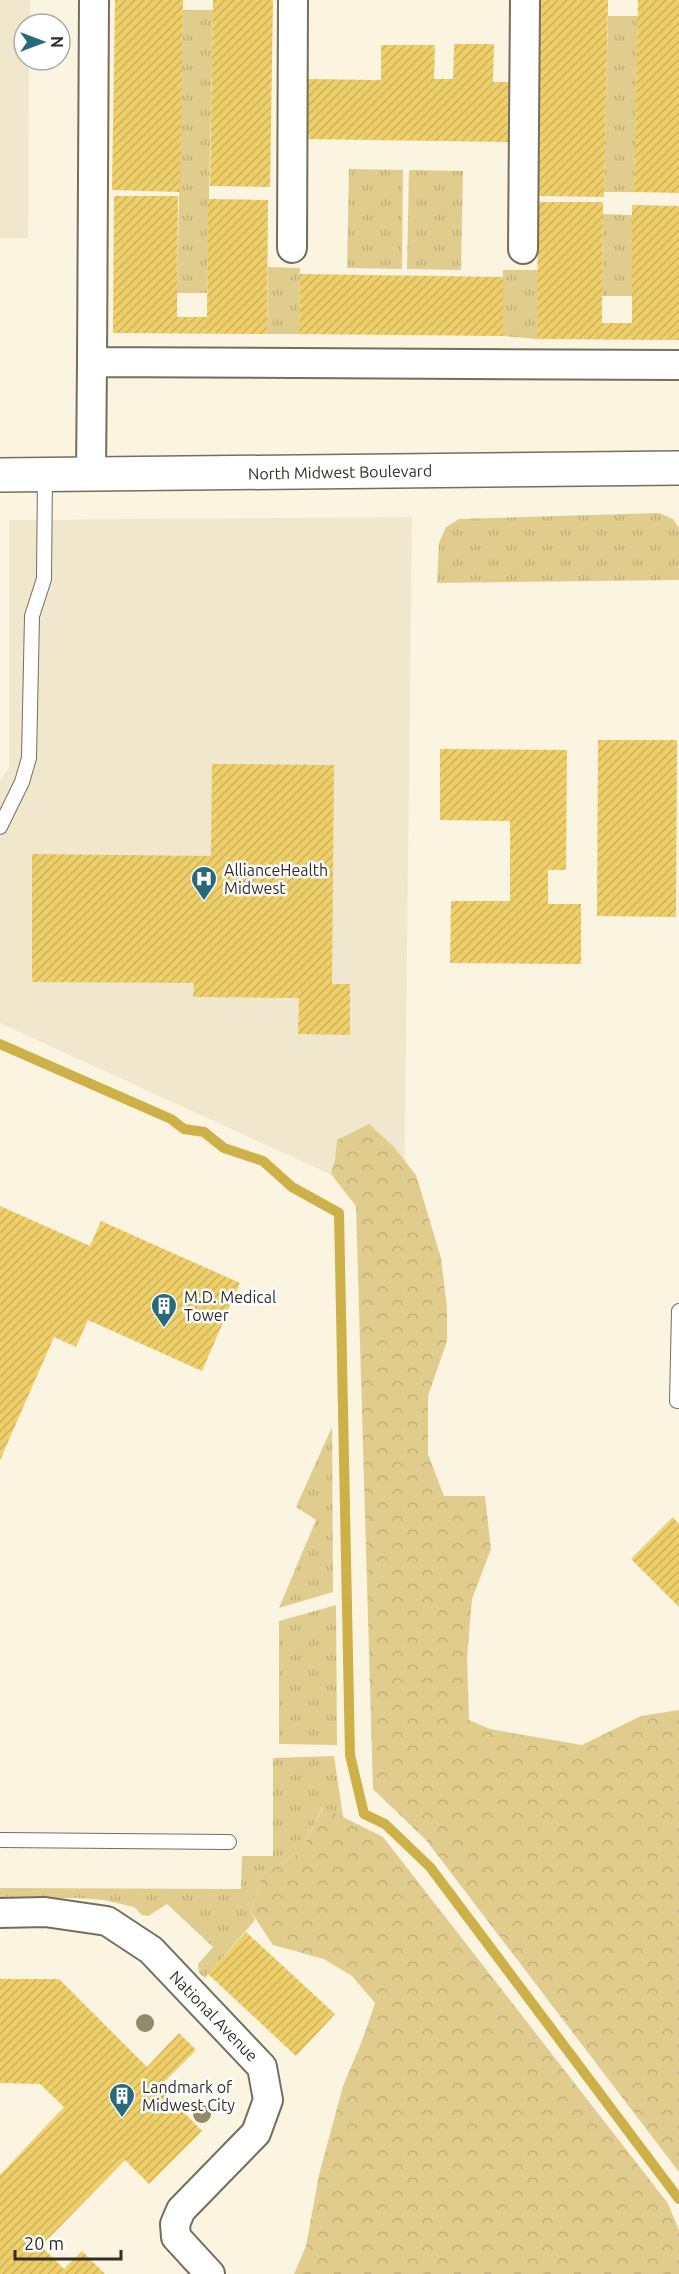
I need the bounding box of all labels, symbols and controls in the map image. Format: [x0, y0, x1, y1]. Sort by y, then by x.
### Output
north arrow [12, 12, 72, 72]
text: N [48, 36, 66, 48]
street label: North Midwest Boulevard [248, 461, 432, 483]
place label: AllianceHealth Midwest [224, 861, 328, 897]
hospital icon: AllianceHealth Midwest [189, 864, 219, 902]
place label: M.D. Medical Tower [184, 1288, 276, 1324]
building icon: M.D. Medical Tower [149, 1291, 179, 1329]
street label: National Avenue [166, 1967, 262, 2065]
place label: Landmark of Midwest City [142, 2078, 235, 2114]
building icon: Landmark of Midwest City [107, 2081, 137, 2119]
scale bar [15, 2223, 122, 2261]
text: 20 m [24, 2233, 64, 2253]

